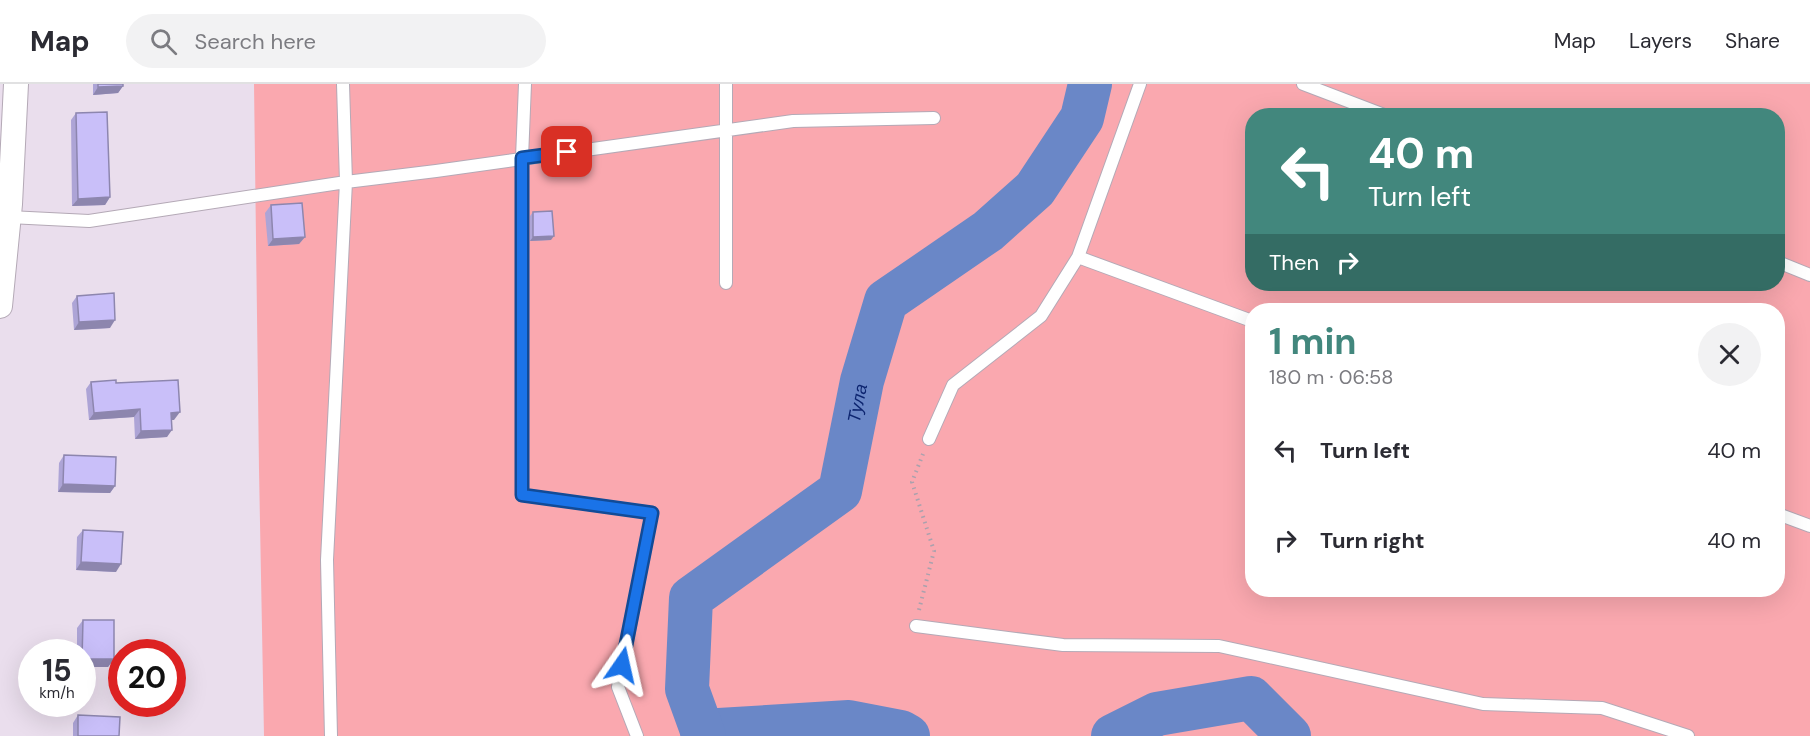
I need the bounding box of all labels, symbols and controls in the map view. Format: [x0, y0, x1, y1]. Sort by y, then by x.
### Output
search box [126, 14, 546, 68]
text: Map [30, 23, 90, 60]
icon: search [147, 25, 180, 58]
text: Search here [195, 27, 316, 56]
text: Map [1554, 27, 1596, 55]
text: Layers [1629, 27, 1692, 55]
text: Share [1725, 27, 1780, 55]
pin [541, 126, 592, 177]
text: 40 m [1368, 126, 1474, 181]
icon: left [1269, 132, 1347, 210]
icon: arrive [550, 135, 583, 168]
text: Turn left [1368, 179, 1471, 214]
icon: right [1331, 246, 1364, 279]
text: Then [1269, 248, 1319, 277]
text: 1 min [1269, 318, 1357, 365]
button: close [1698, 323, 1761, 386]
text: 180 m · 06:58 [1269, 364, 1393, 390]
water label: Тула [842, 382, 873, 425]
icon: left [1269, 434, 1302, 467]
text: Turn left [1320, 436, 1410, 465]
text: 40 m [1707, 436, 1761, 465]
icon: right [1269, 524, 1302, 557]
text: Turn right [1320, 526, 1425, 555]
text: 40 m [1707, 526, 1761, 555]
position arrow [590, 633, 654, 697]
speed limit sign: 20 [108, 639, 186, 717]
text: 15 [42, 651, 72, 690]
text: km/h [39, 683, 75, 703]

